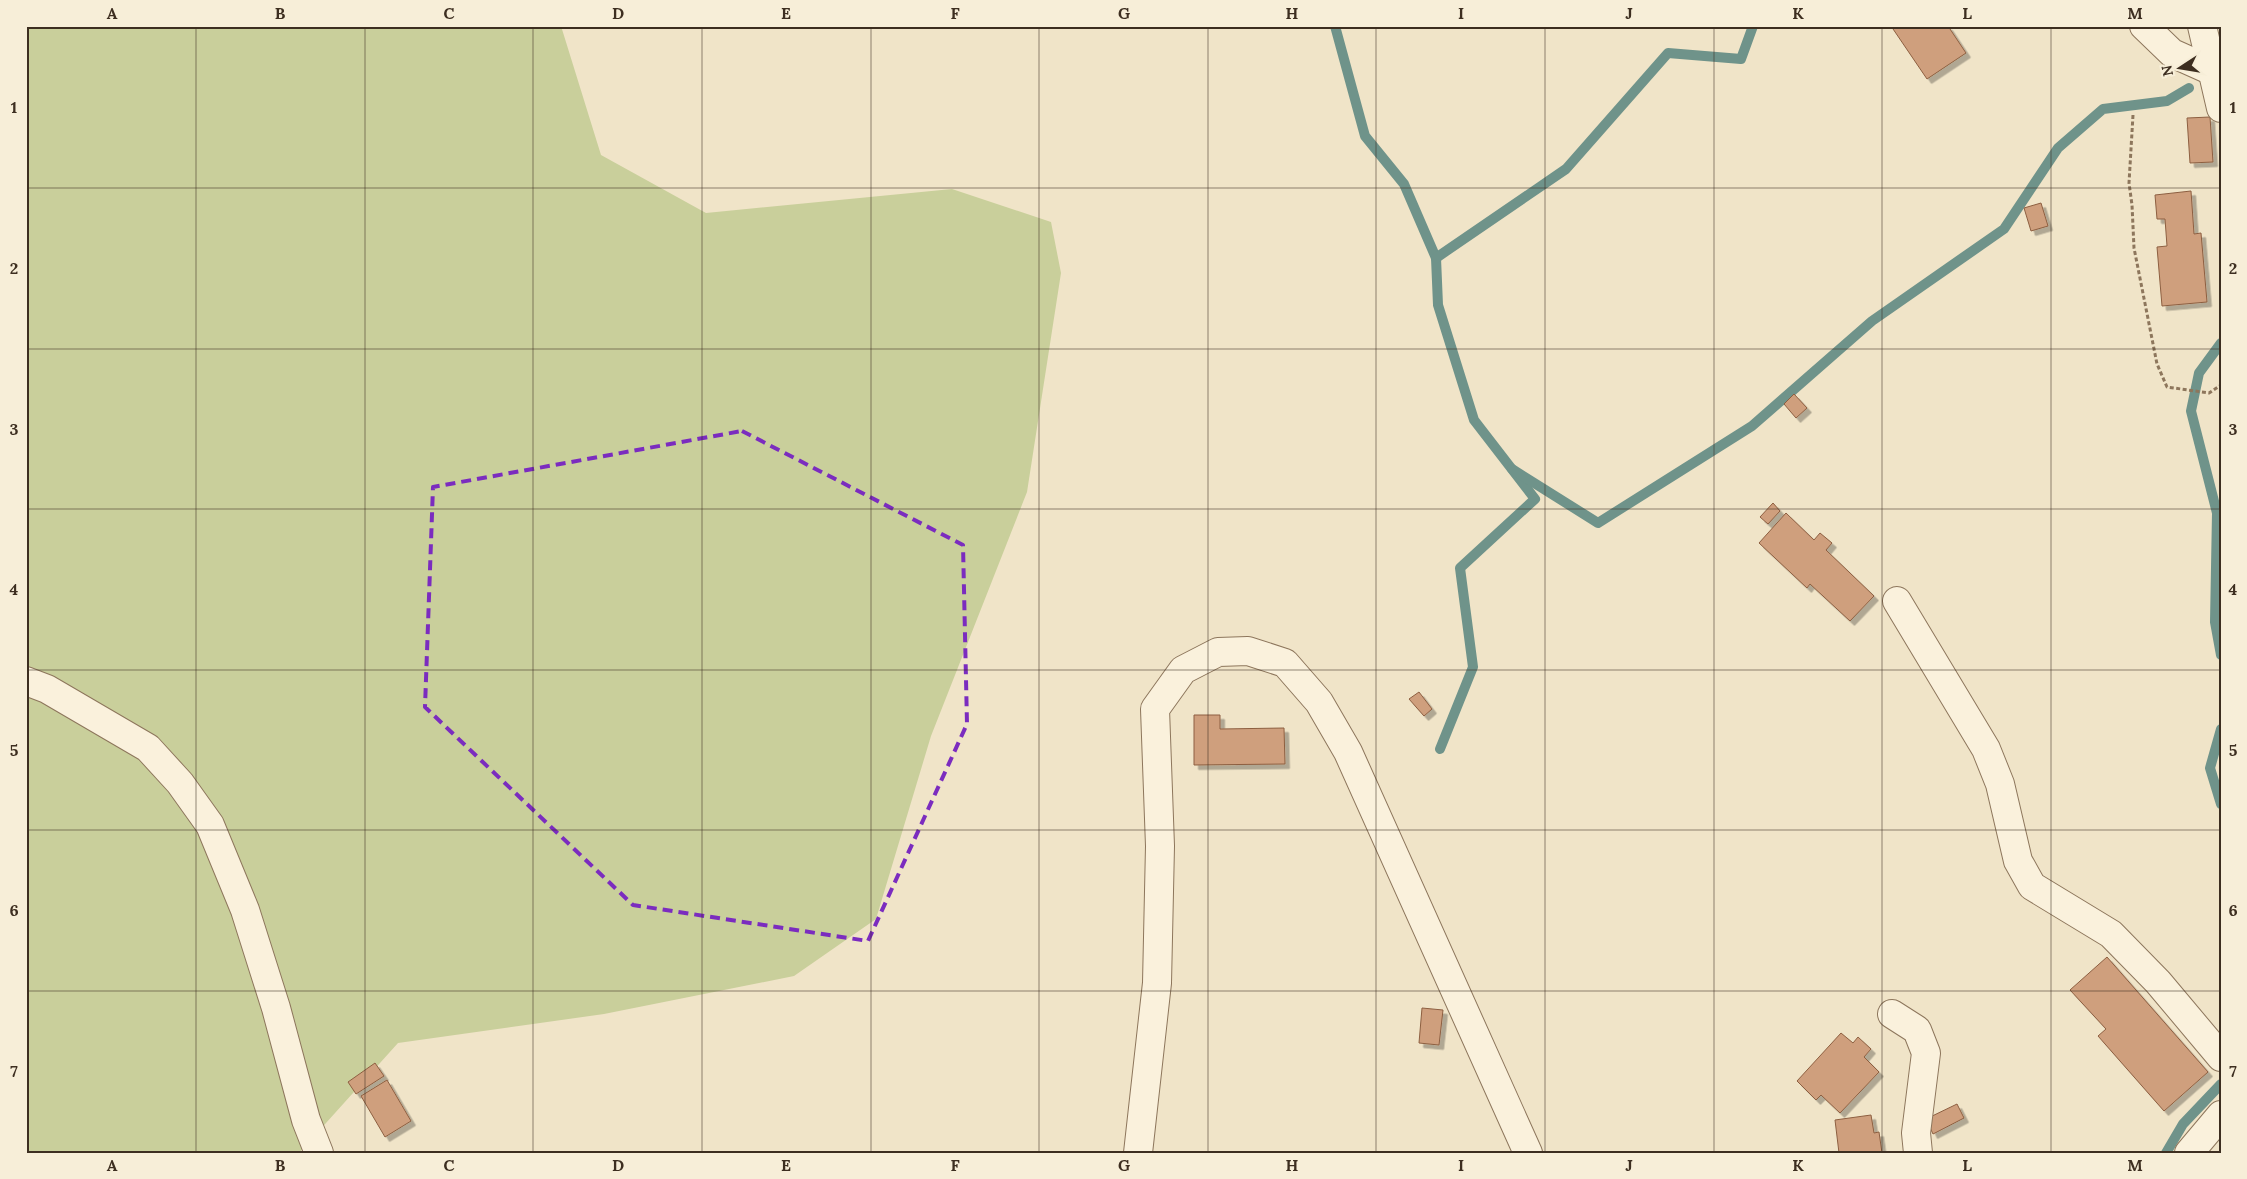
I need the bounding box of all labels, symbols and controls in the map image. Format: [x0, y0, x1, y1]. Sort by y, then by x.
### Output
text: A [107, 3, 118, 23]
text: B [275, 3, 286, 23]
text: C [443, 3, 455, 23]
text: D [612, 3, 624, 23]
text: E [781, 3, 791, 23]
text: F [950, 3, 960, 23]
text: G [1118, 3, 1130, 23]
text: H [1286, 3, 1299, 23]
text: I [1458, 3, 1464, 23]
text: J [1625, 3, 1633, 23]
text: K [1792, 3, 1804, 23]
text: L [1962, 3, 1972, 23]
text: M [2127, 3, 2143, 23]
north arrow [2154, 42, 2204, 92]
text: N [2157, 63, 2177, 78]
text: 1 [11, 97, 17, 117]
text: 1 [2230, 97, 2236, 117]
text: 2 [10, 258, 18, 278]
text: 2 [2229, 258, 2237, 278]
text: 3 [10, 419, 19, 439]
text: 3 [2229, 419, 2238, 439]
text: 4 [10, 579, 19, 599]
text: 4 [2229, 579, 2238, 599]
text: 5 [10, 740, 19, 760]
text: 5 [2229, 740, 2238, 760]
text: 6 [9, 900, 19, 920]
text: 6 [2228, 900, 2238, 920]
text: 7 [10, 1061, 18, 1081]
text: 7 [2229, 1061, 2237, 1081]
text: A [107, 1155, 118, 1175]
text: B [275, 1155, 286, 1175]
text: C [443, 1155, 455, 1175]
text: D [612, 1155, 624, 1175]
text: E [781, 1155, 791, 1175]
text: F [950, 1155, 960, 1175]
text: G [1118, 1155, 1130, 1175]
text: H [1286, 1155, 1299, 1175]
text: I [1458, 1155, 1464, 1175]
text: J [1625, 1155, 1633, 1175]
text: K [1792, 1155, 1804, 1175]
text: L [1962, 1155, 1972, 1175]
text: M [2127, 1155, 2143, 1175]

